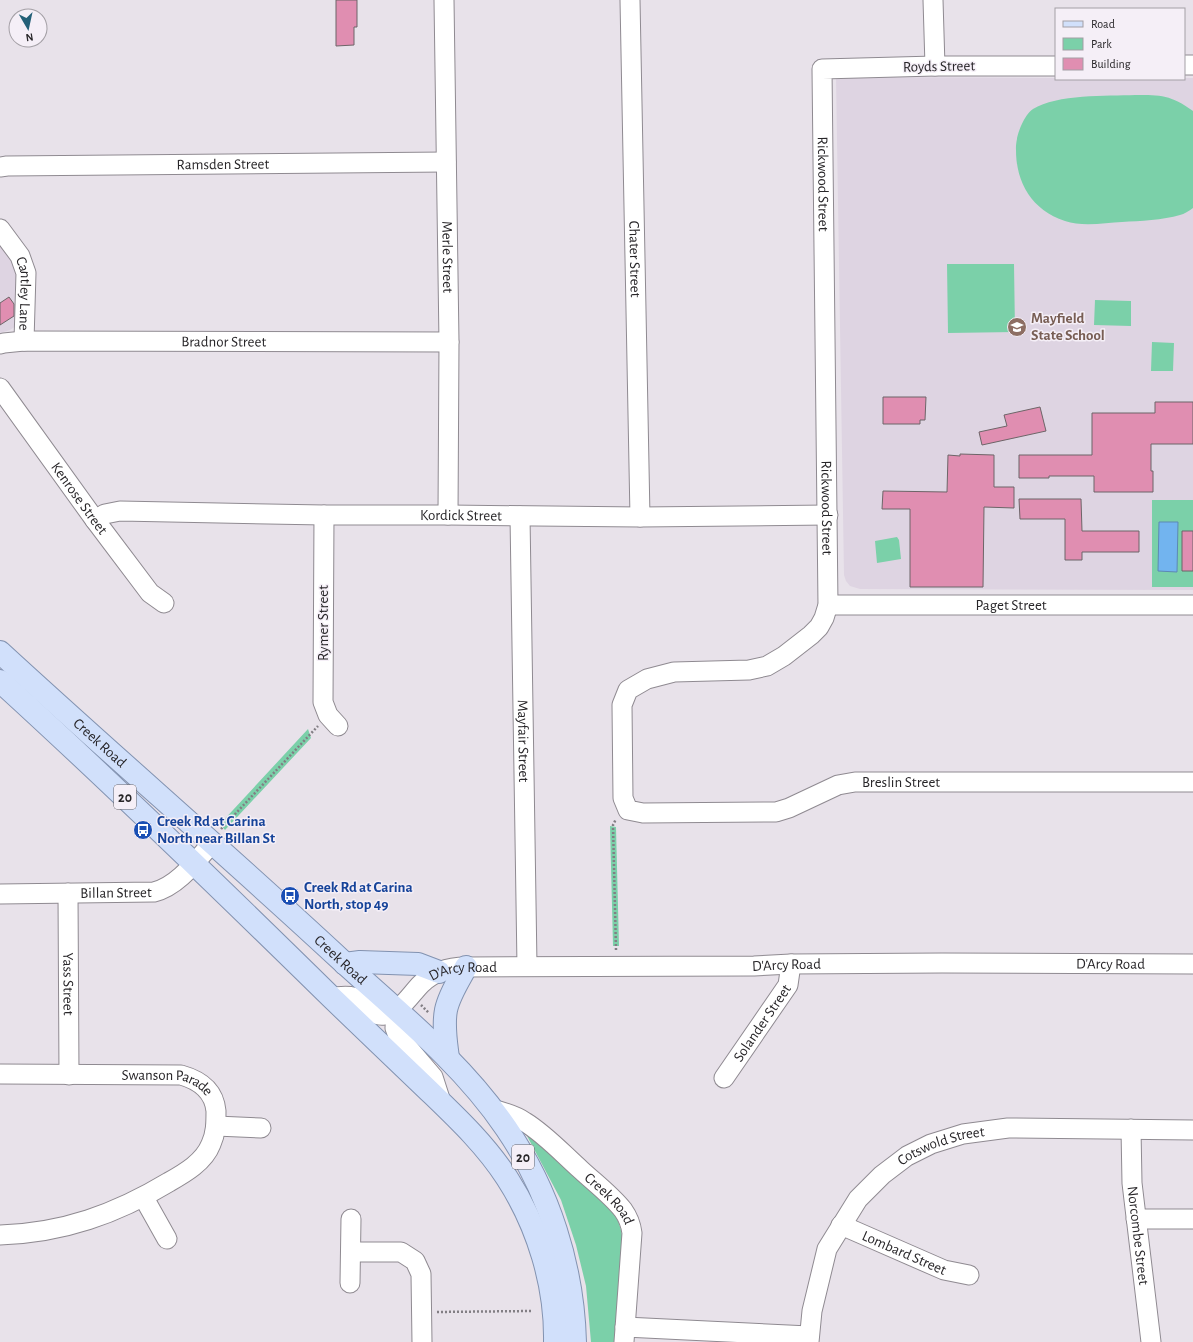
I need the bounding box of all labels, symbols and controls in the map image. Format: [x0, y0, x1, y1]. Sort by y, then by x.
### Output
north arrow [8, 8, 48, 48]
legend [1055, 8, 1185, 80]
text: Road [1091, 18, 1115, 30]
text: N [25, 31, 34, 43]
text: Park [1091, 38, 1112, 50]
street label: Royds Street [903, 58, 975, 75]
text: Building [1091, 58, 1131, 70]
street label: Rickwood Street [815, 136, 831, 232]
street label: Ramsden Street [177, 157, 270, 172]
street label: Chater Street [626, 220, 643, 298]
street label: Merle Street [439, 221, 455, 293]
street label: Cantley Lane [13, 255, 33, 331]
place label: Mayfield State School [1031, 311, 1105, 343]
school or university icon: Mayfield State School [1006, 316, 1028, 338]
street label: Bradnor Street [181, 334, 266, 350]
street label: Kenrose Street [48, 460, 110, 538]
street label: Rickwood Street [818, 460, 834, 556]
street label: Kordick Street [420, 508, 502, 524]
street label: Rymer Street [316, 585, 331, 661]
street label: Paget Street [975, 598, 1047, 613]
street label: Mayfair Street [515, 700, 531, 783]
street label: Creek Road [70, 716, 129, 771]
street label: Breslin Street [862, 775, 940, 790]
road number: 20 [114, 785, 136, 809]
place label: Creek Rd at Carina North near Billan St [157, 814, 275, 846]
bus stop icon: Creek Rd at Carina North near Billan St [132, 819, 154, 841]
place label: Creek Rd at Carina North, stop 49 [304, 880, 413, 912]
street label: Billan Street [80, 885, 152, 901]
bus stop icon: Creek Rd at Carina North, stop 49 [279, 885, 301, 907]
street label: Creek Road [311, 932, 370, 988]
street label: Yass Street [60, 953, 76, 1016]
street label: D'Arcy Road [752, 957, 821, 974]
street label: D'Arcy Road [1076, 957, 1145, 972]
street label: D'Arcy Road [426, 960, 497, 984]
street label: Solander Street [731, 982, 794, 1064]
street label: Swanson Parade [122, 1068, 216, 1099]
street label: Cotswold Street [895, 1124, 986, 1168]
road number: 20 [512, 1145, 534, 1169]
street label: Creek Road [581, 1170, 637, 1227]
street label: Norcombe Street [1124, 1185, 1151, 1286]
street label: Lombard Street [860, 1228, 949, 1278]

